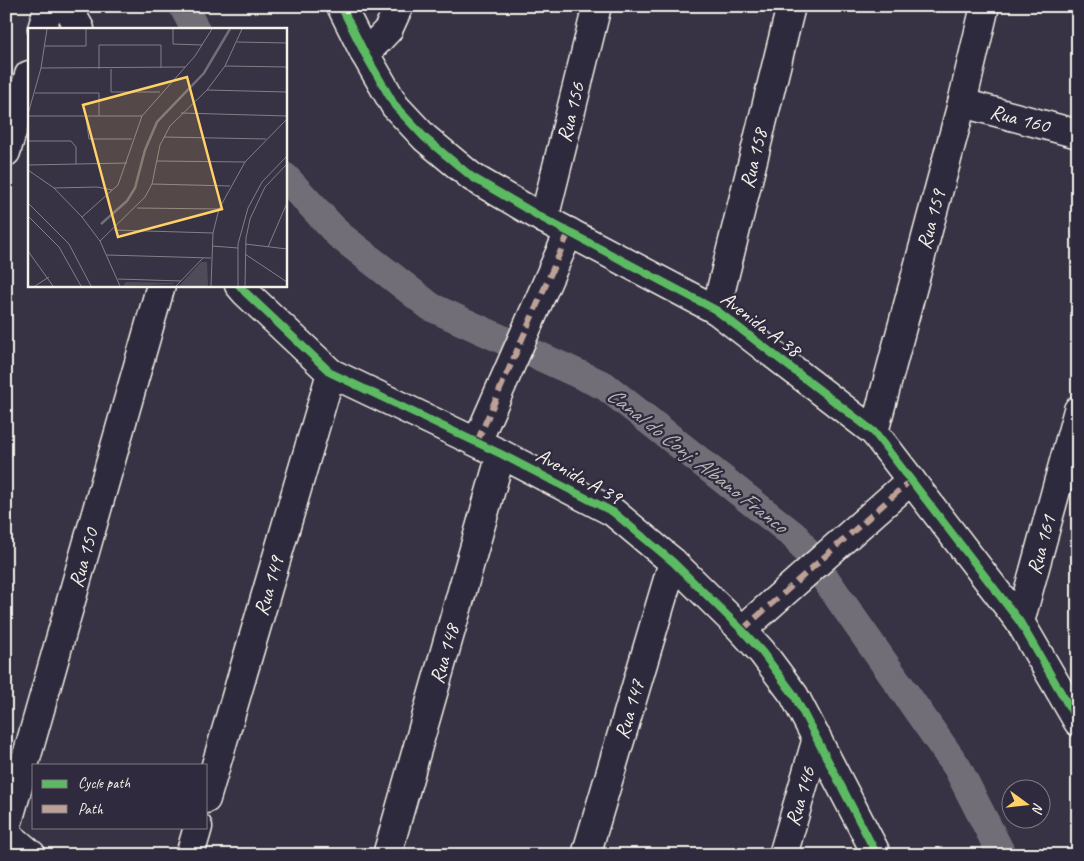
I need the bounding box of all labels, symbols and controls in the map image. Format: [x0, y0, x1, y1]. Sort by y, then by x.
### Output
inset map [28, 28, 286, 286]
street label: Rua 156 [551, 79, 591, 145]
street label: Rua 160 [987, 98, 1054, 139]
street label: Rua 158 [734, 124, 774, 191]
street label: Rua 159 [910, 185, 952, 252]
street label: Avenida A 38 [716, 285, 808, 364]
water label: Canal do Conj. Albano Franco [601, 381, 795, 541]
street label: Avenida A 39 [532, 442, 628, 511]
street label: Rua 161 [1021, 511, 1062, 577]
street label: Rua 150 [63, 524, 104, 590]
street label: Rua 149 [248, 552, 290, 619]
street label: Rua 148 [423, 619, 466, 687]
street label: Rua 147 [608, 675, 651, 742]
street label: Rua 146 [779, 763, 821, 829]
legend [32, 764, 208, 828]
text: Cycle path [78, 774, 130, 793]
north arrow [1002, 778, 1052, 828]
text: Path [78, 800, 104, 819]
text: N [1028, 801, 1047, 816]

